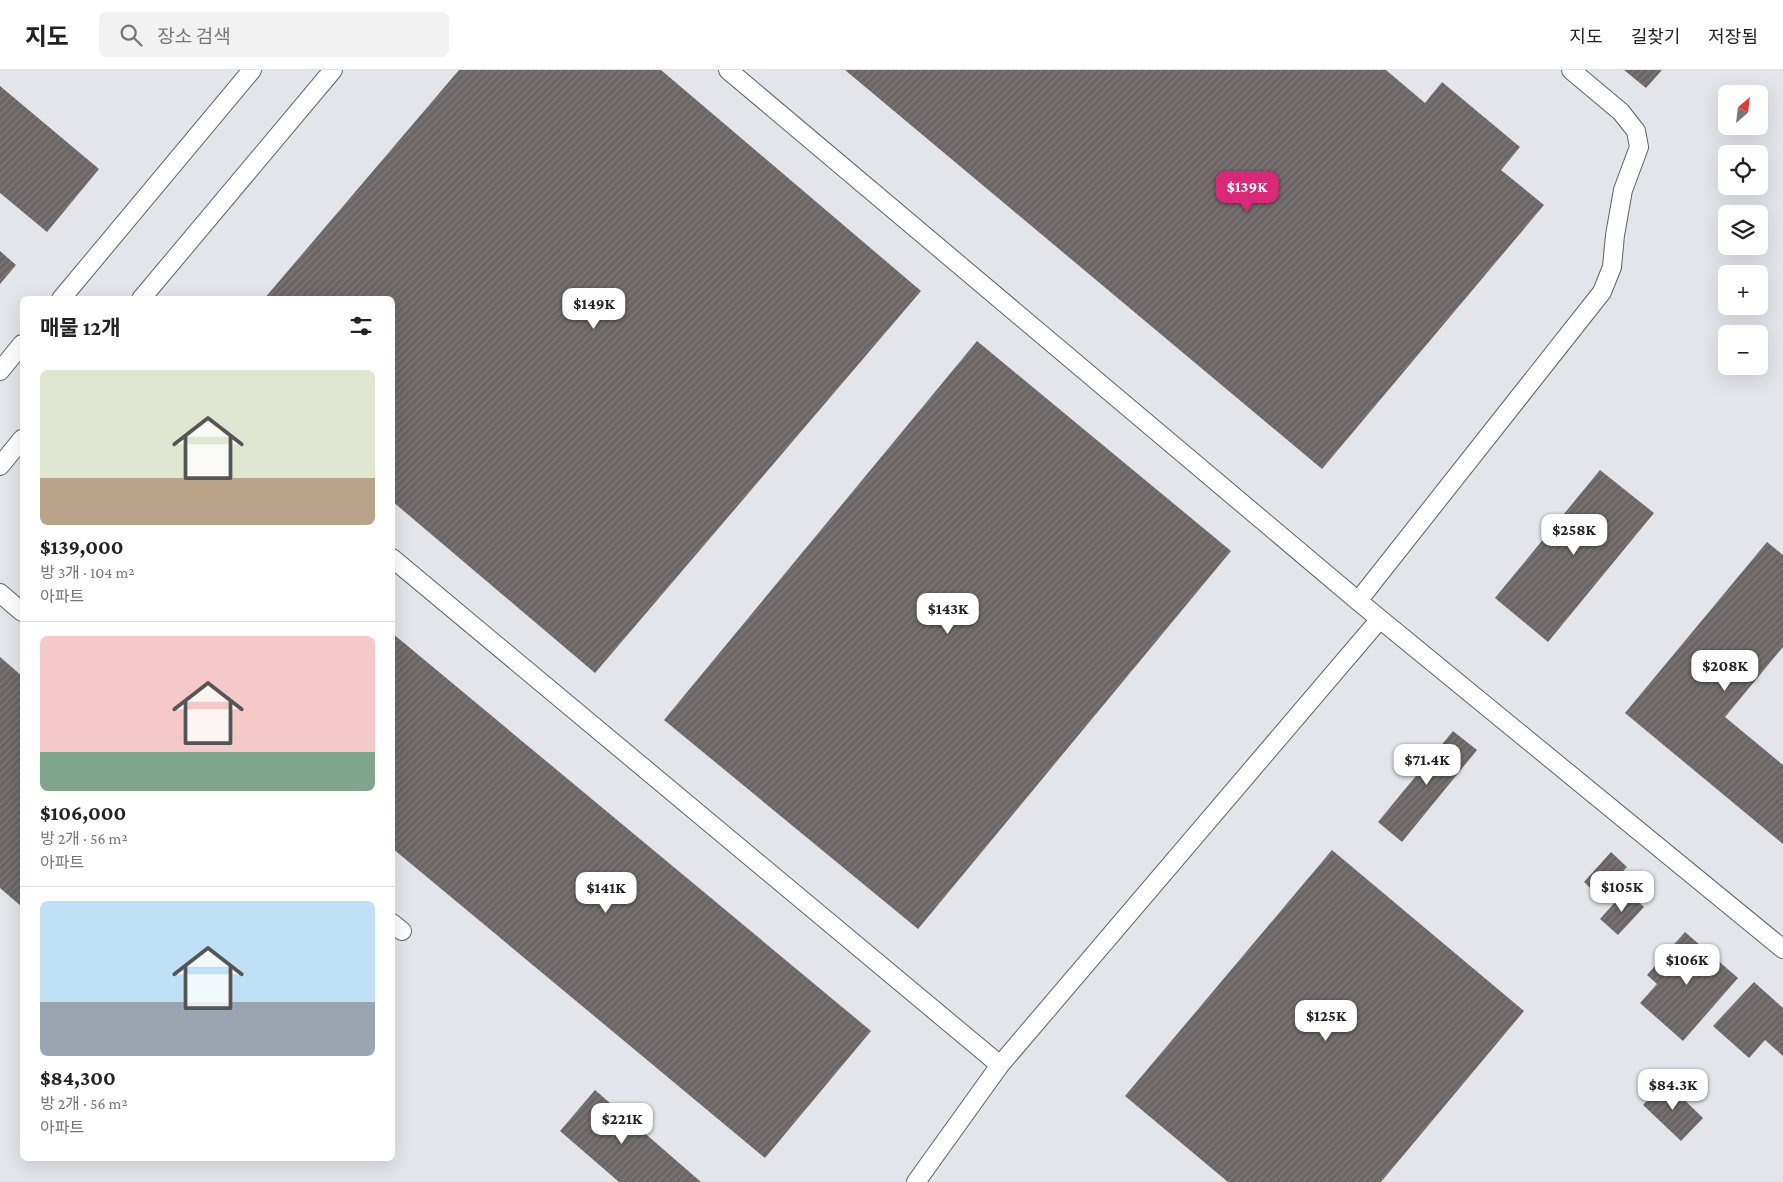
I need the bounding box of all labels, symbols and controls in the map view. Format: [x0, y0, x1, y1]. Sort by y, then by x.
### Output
search box [99, 12, 449, 57]
icon: search [117, 21, 145, 49]
text: 지도 [25, 23, 69, 50]
text: 장소 검색 [157, 26, 231, 47]
text: 지도 [1570, 27, 1603, 47]
text: 길찾기 [1631, 27, 1680, 47]
text: 저장됨 [1708, 27, 1758, 47]
north arrow [1718, 85, 1768, 135]
map controls [1718, 85, 1768, 375]
button: locate [1718, 145, 1768, 195]
pin: $139K [1212, 170, 1282, 213]
text: $139K [1227, 178, 1267, 195]
button: layers [1718, 205, 1768, 255]
button: + [1718, 265, 1768, 315]
pin: $149K [559, 288, 629, 330]
text: $149K [573, 295, 615, 312]
icon: filters [347, 312, 375, 340]
text: 매물 12개 [40, 316, 121, 340]
button: − [1718, 325, 1768, 375]
icon: home [163, 403, 253, 493]
pin: $258K [1539, 514, 1609, 556]
text: $258K [1552, 521, 1596, 538]
text: $139,000 [40, 535, 124, 559]
text: 방 3개 · 104 m² [40, 564, 135, 581]
text: 아파트 [40, 588, 84, 605]
pin: $143K [913, 592, 983, 635]
text: $143K [928, 600, 968, 617]
pin: $208K [1690, 650, 1760, 692]
text: $208K [1702, 657, 1748, 674]
icon: home [163, 668, 253, 758]
pin: $71.4K [1386, 744, 1468, 786]
text: $71.4K [1405, 751, 1449, 768]
text: $106,000 [40, 801, 126, 825]
text: 방 2개 · 56 m² [40, 830, 128, 847]
text: 아파트 [40, 854, 84, 871]
pin: $105K [1587, 870, 1657, 913]
pin: $141K [571, 872, 641, 914]
text: $105K [1601, 878, 1643, 895]
text: $141K [587, 879, 625, 896]
icon: home [163, 933, 253, 1023]
pin: $106K [1652, 944, 1722, 986]
text: $106K [1666, 951, 1708, 968]
pin: $125K [1291, 1000, 1361, 1042]
text: $125K [1306, 1007, 1346, 1024]
text: $84,300 [40, 1066, 116, 1090]
pin: $84.3K [1632, 1068, 1714, 1111]
text: $84.3K [1649, 1076, 1697, 1093]
text: 방 2개 · 56 m² [40, 1095, 128, 1112]
pin: $221K [587, 1102, 657, 1145]
text: $221K [602, 1110, 642, 1127]
text: 아파트 [40, 1119, 84, 1136]

